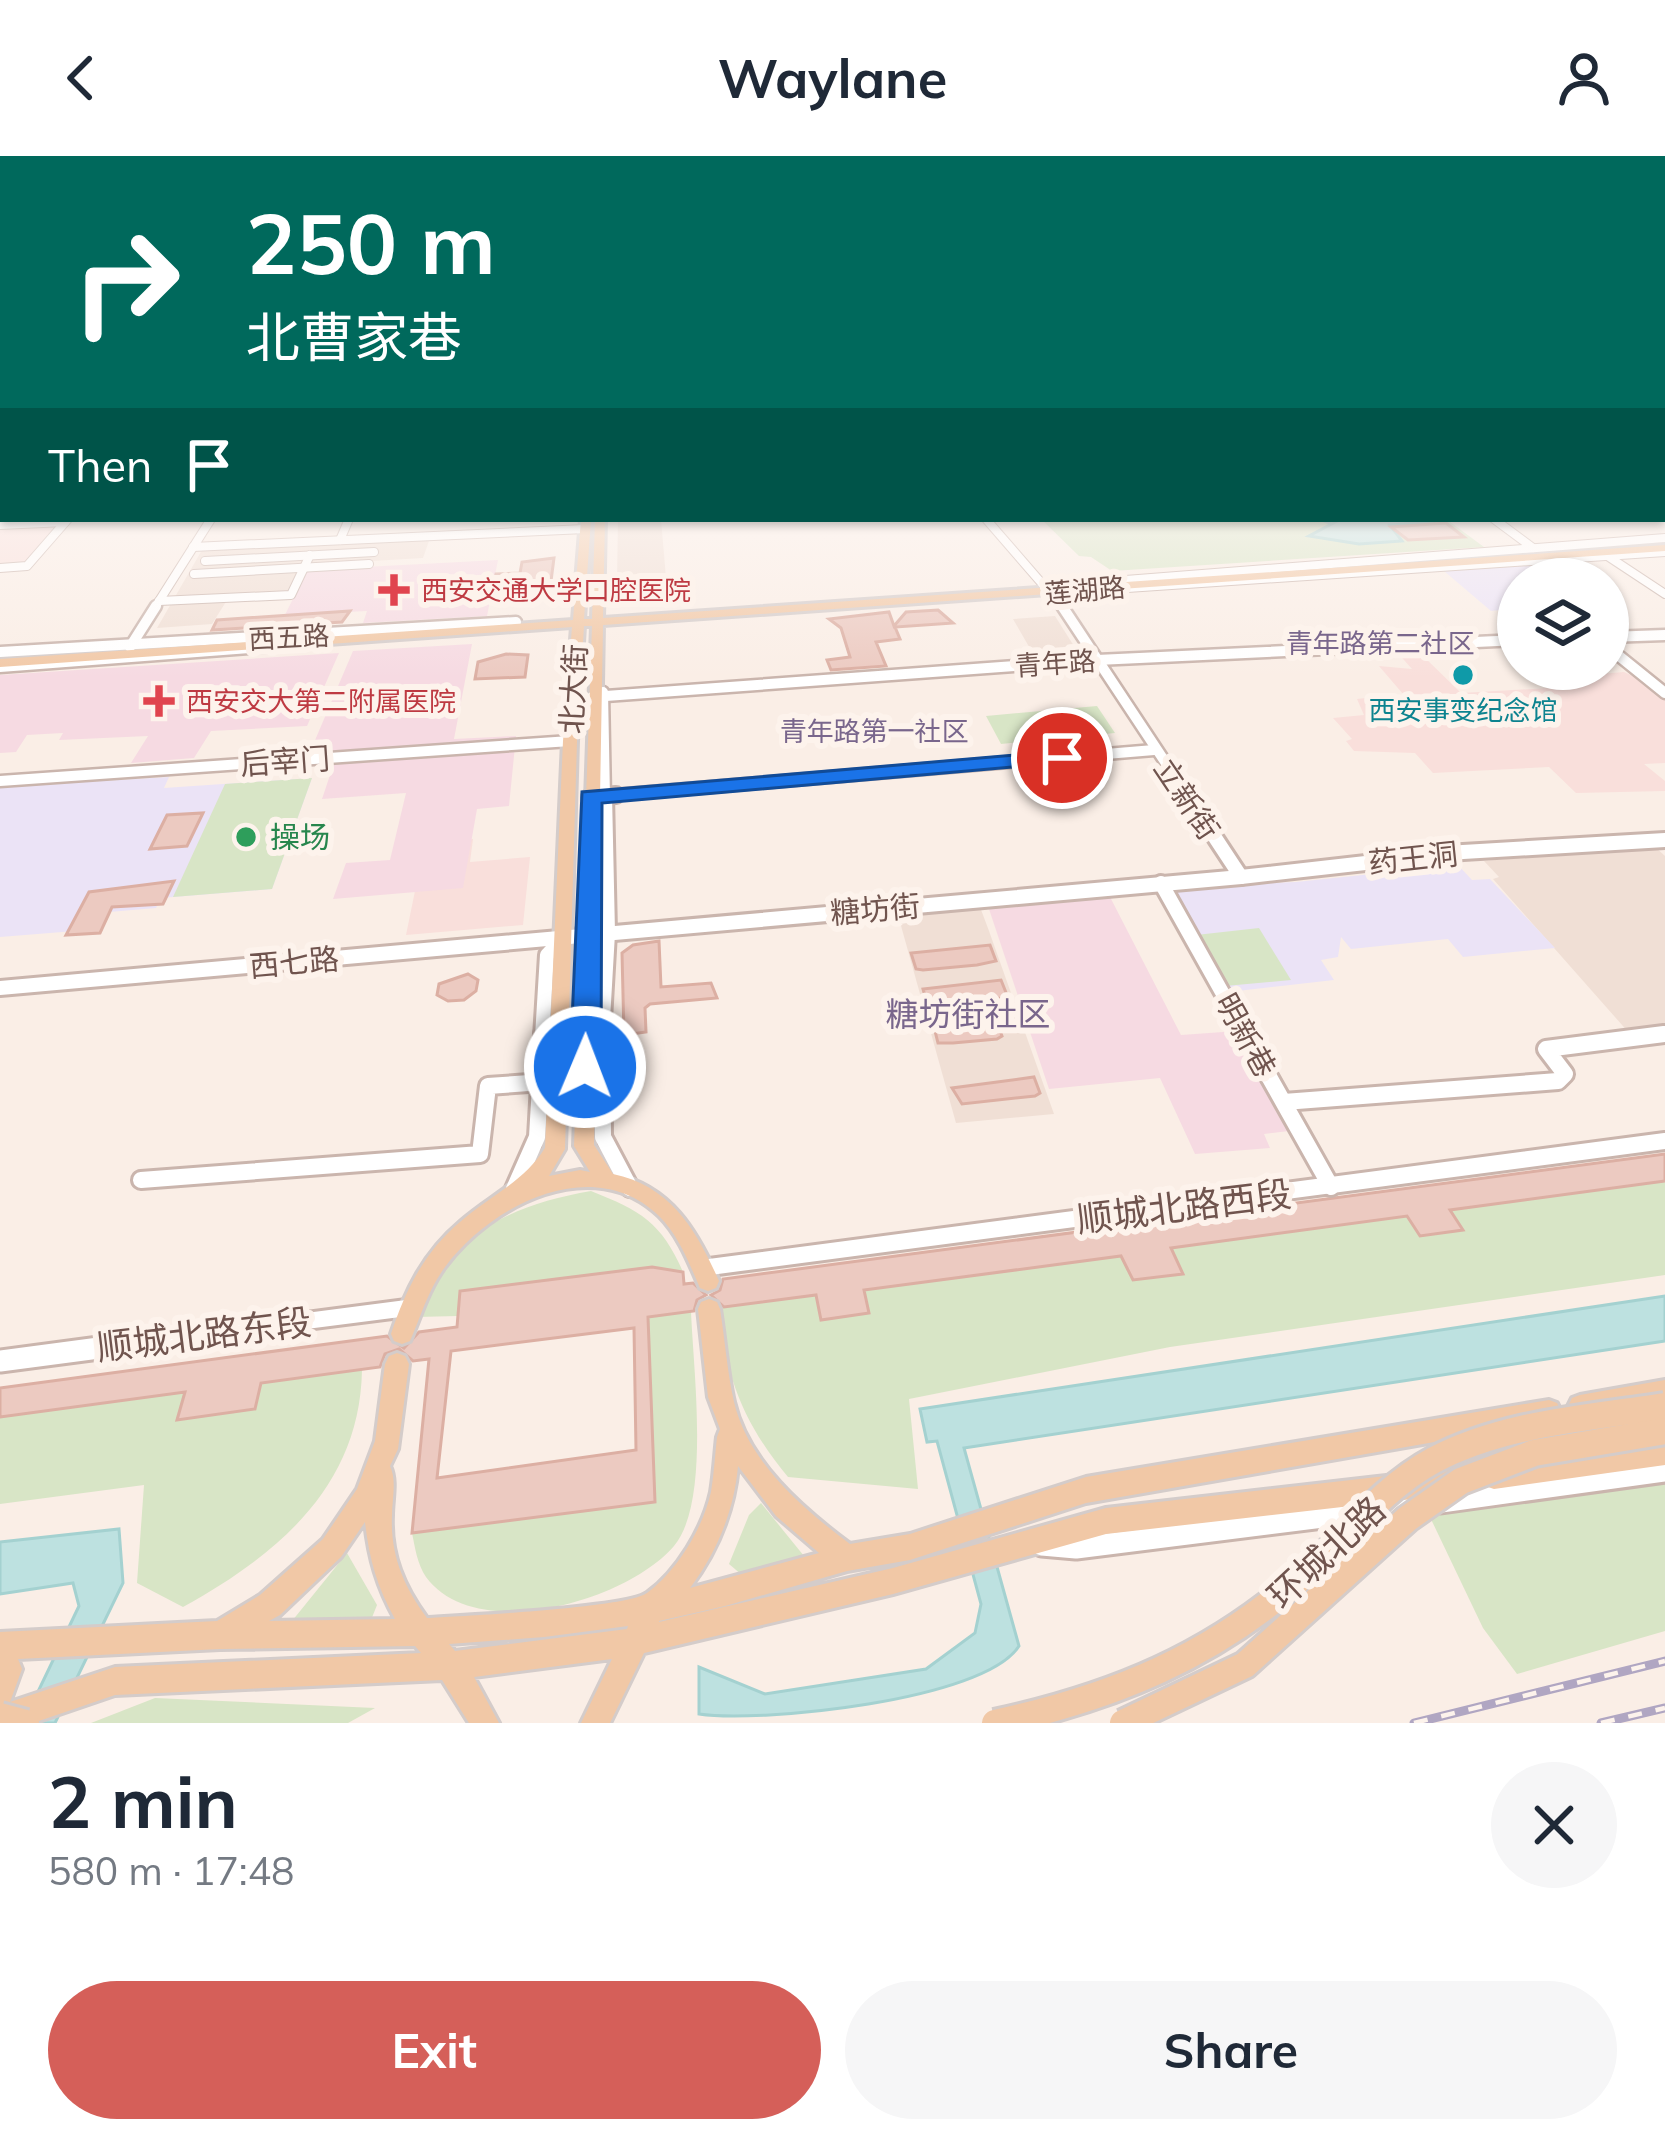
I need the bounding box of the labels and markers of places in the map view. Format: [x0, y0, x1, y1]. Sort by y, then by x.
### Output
place label: 西安交通大学口腔医院 [421, 573, 691, 607]
marker: 西安交通大学口腔医院 [378, 574, 410, 606]
marker: 西安事变纪念馆 [1450, 662, 1476, 688]
place label: 西安交大第二附属医院 [186, 684, 456, 718]
marker: 西安交大第二附属医院 [143, 685, 175, 717]
place label: 西安事变纪念馆 [1369, 693, 1558, 727]
pin [1011, 707, 1113, 809]
place label: 操场 [270, 818, 330, 856]
marker: 操场 [233, 824, 259, 850]

